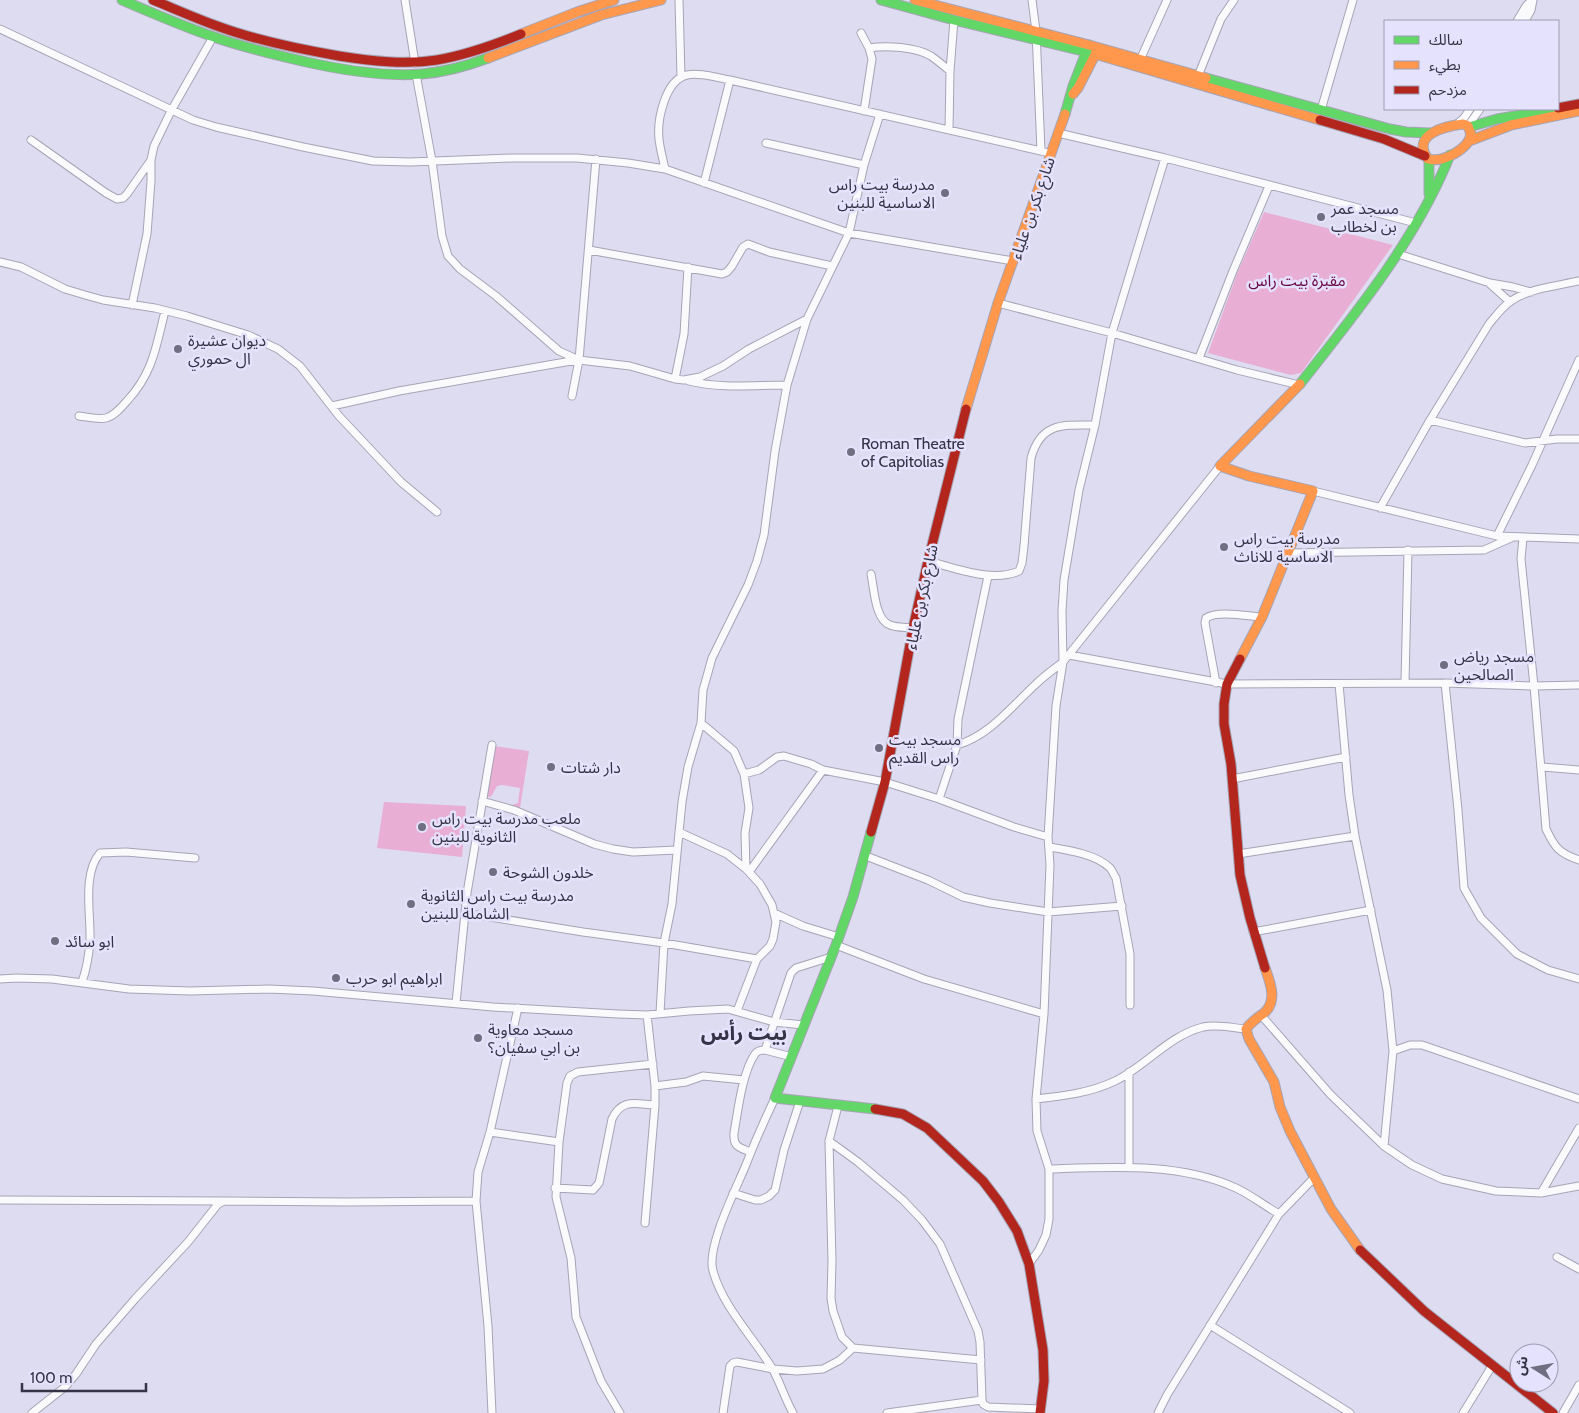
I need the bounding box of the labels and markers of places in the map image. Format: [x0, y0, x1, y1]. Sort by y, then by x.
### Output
place label: مدرسة بيت راس الاساسية للبنين [829, 175, 935, 212]
marker: مدرسة بيت راس الاساسية للبنين [939, 187, 951, 199]
place label: مسجد عمر بن لخطاب [1330, 199, 1399, 236]
marker: مسجد عمر بن لخطاب [1315, 211, 1327, 223]
place label: ديوان عشيرة ال حموري [188, 331, 266, 371]
marker: ديوان عشيرة ال حموري [172, 343, 184, 355]
place label: Roman Theatre of Capitolias [861, 434, 965, 471]
marker: Roman Theatre of Capitolias [845, 446, 857, 458]
place label: مدرسة بيت راس الاساسية للاناث [1234, 529, 1340, 566]
marker: مدرسة بيت راس الاساسية للاناث [1218, 541, 1230, 553]
place label: مسجد رياض الصالحين [1454, 647, 1534, 684]
marker: مسجد رياض الصالحين [1438, 659, 1450, 671]
place label: مسجد بيت راس القديم [889, 730, 961, 770]
marker: مسجد بيت راس القديم [873, 742, 885, 754]
place label: دار شتات [561, 758, 621, 777]
marker: دار شتات [545, 761, 557, 773]
place label: ملعب مدرسة بيت راس الثانوية للبنين [432, 809, 581, 846]
marker: ملعب مدرسة بيت راس الثانوية للبنين [416, 821, 428, 833]
place label: خلدون الشوحة [503, 863, 594, 882]
marker: خلدون الشوحة [487, 866, 499, 878]
place label: مدرسة بيت راس الثانوية الشاملة للبنين [421, 886, 574, 923]
marker: مدرسة بيت راس الثانوية الشاملة للبنين [405, 898, 417, 910]
place label: ابو سائد [65, 932, 114, 951]
marker: ابو سائد [49, 935, 61, 947]
place label: ابراهيم ابو حرب [346, 969, 443, 991]
marker: ابراهيم ابو حرب [330, 972, 342, 984]
place label: مسجد معاوية بن ابي سفيان؟ [488, 1020, 580, 1060]
marker: مسجد معاوية بن ابي سفيان؟ [472, 1032, 484, 1044]

